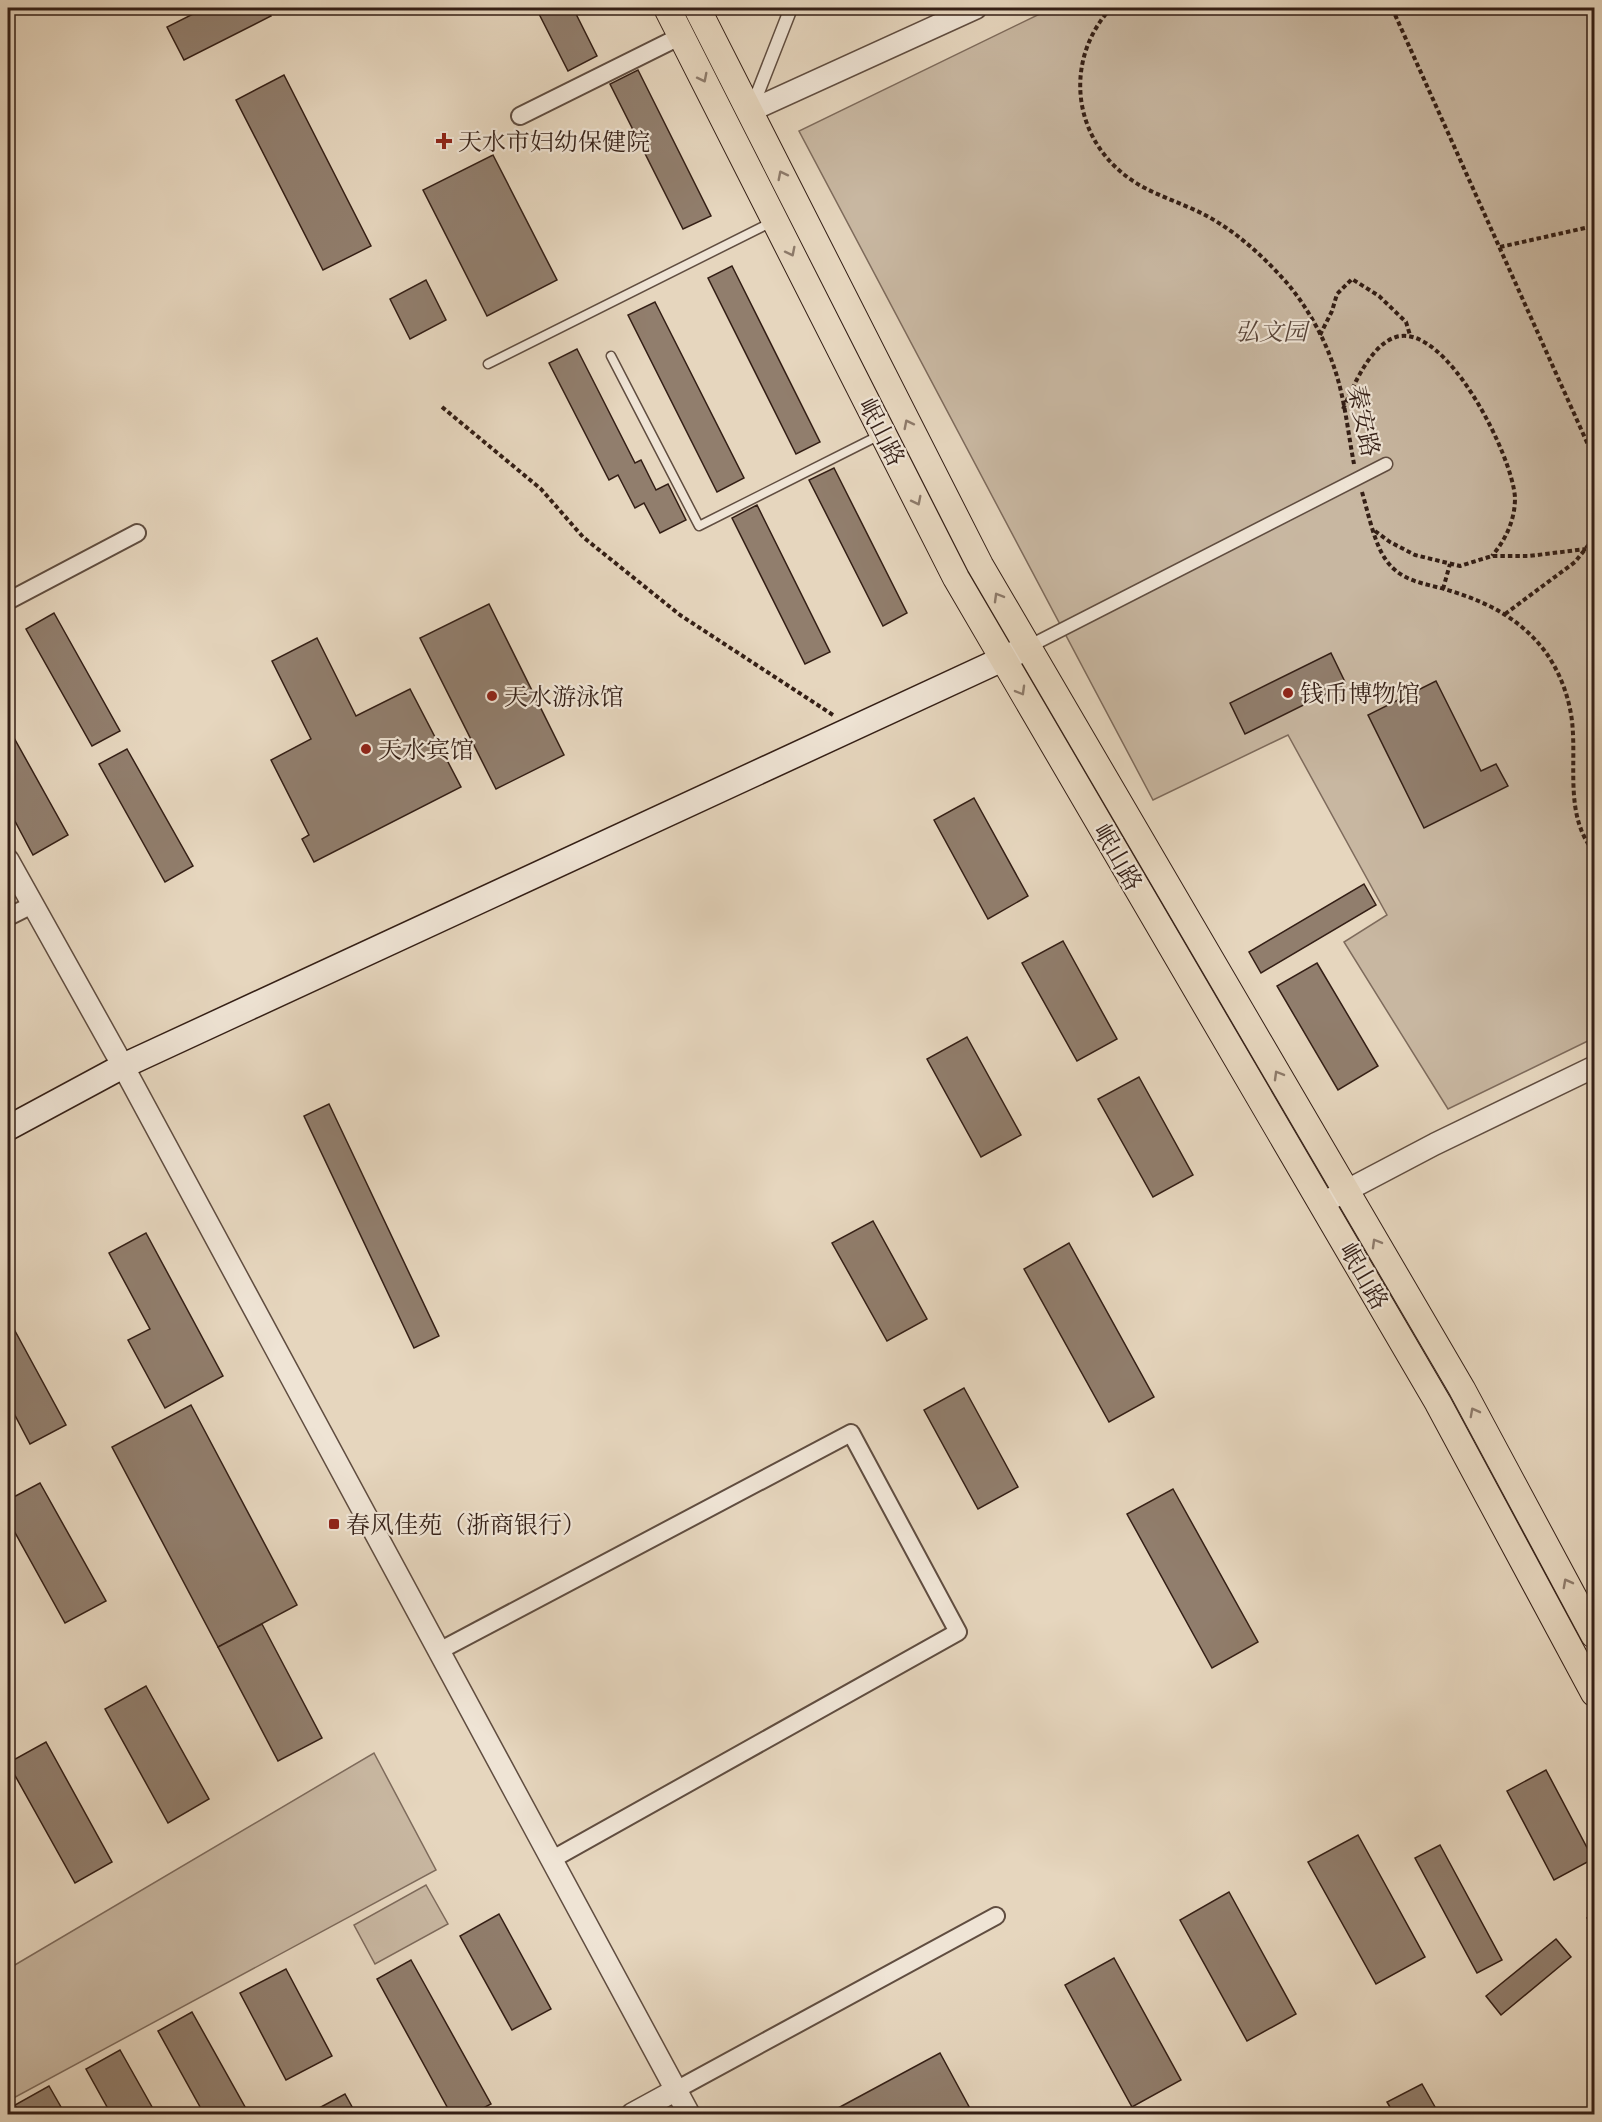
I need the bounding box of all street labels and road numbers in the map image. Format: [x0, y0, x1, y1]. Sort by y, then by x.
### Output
street label: 秦安路 [1341, 383, 1387, 459]
street label: 岷山路 [852, 393, 912, 471]
street label: 岷山路 [1087, 818, 1149, 896]
street label: 岷山路 [1333, 1237, 1395, 1315]

